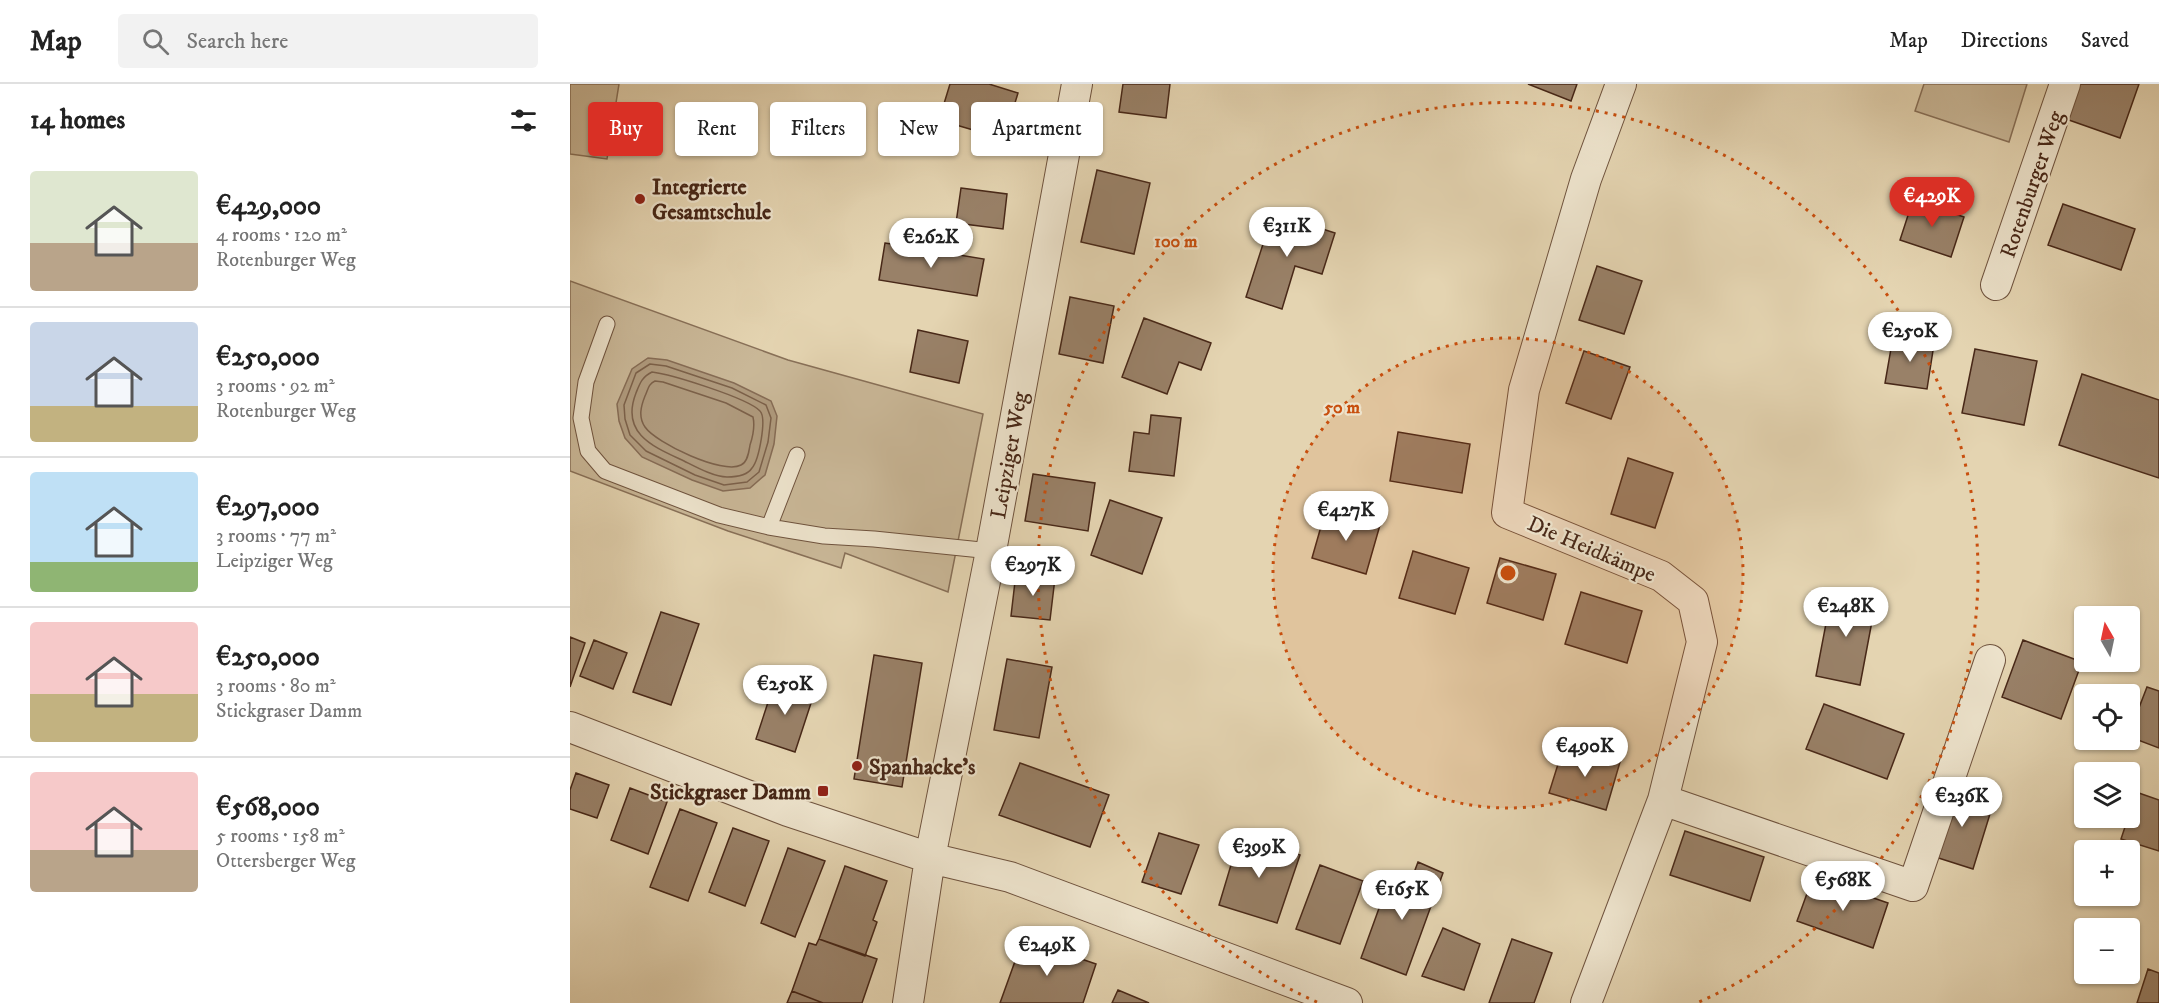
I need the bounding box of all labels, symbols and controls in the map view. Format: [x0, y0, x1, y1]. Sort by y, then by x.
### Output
search box [118, 14, 538, 68]
text: Map [30, 24, 82, 59]
icon: search [139, 25, 172, 58]
text: Search here [187, 28, 288, 55]
text: Map [1889, 28, 1928, 54]
text: Directions [1961, 28, 2048, 54]
text: Saved [2081, 28, 2129, 54]
chip: Buy [588, 102, 663, 156]
chip: Rent [675, 102, 758, 156]
chip: Filters [770, 102, 866, 156]
chip: New [878, 102, 959, 156]
chip: Apartment [971, 102, 1103, 156]
text: 14 homes [30, 104, 125, 137]
icon: filters [507, 104, 540, 137]
street label: Rotenburger Weg [1995, 107, 2070, 262]
place label: Integrierte Gesamtschule [652, 174, 771, 226]
pin: €429K [1890, 177, 1974, 228]
text: €429K [1903, 184, 1961, 209]
text: €429,000 [216, 190, 321, 223]
marker: Integrierte Gesamtschule [633, 192, 647, 206]
icon: home [78, 195, 150, 267]
pin: €311K [1245, 207, 1329, 258]
text: €311K [1263, 214, 1311, 239]
pin: €262K [889, 218, 973, 269]
text: 4 rooms · 120 m² [216, 223, 347, 248]
text: €262K [903, 225, 959, 250]
text: 100 m [1154, 231, 1198, 253]
text: Rotenburger Weg [216, 248, 356, 273]
pin: €250K [1868, 312, 1952, 363]
text: €250K [1882, 319, 1938, 344]
text: €250,000 [216, 341, 320, 374]
icon: home [78, 346, 150, 418]
text: 3 rooms · 92 m² [216, 374, 335, 399]
street label: Leipziger Weg [985, 389, 1034, 521]
text: 50 m [1323, 397, 1360, 419]
text: Rotenburger Weg [216, 399, 356, 424]
text: €297,000 [216, 491, 319, 524]
pin: €427K [1304, 491, 1388, 542]
icon: home [78, 496, 150, 568]
text: €427K [1317, 498, 1375, 523]
street label: Die Heidkämpe [1523, 510, 1660, 589]
text: 3 rooms · 77 m² [216, 524, 336, 549]
pin: €297K [991, 546, 1075, 597]
text: Leipziger Weg [216, 549, 333, 574]
text: €297K [1005, 553, 1061, 578]
centre of rings [1498, 563, 1518, 583]
pin: €248K [1804, 587, 1888, 638]
text: €248K [1817, 594, 1875, 619]
north arrow [2074, 606, 2140, 672]
map controls [2074, 606, 2140, 984]
text: €250,000 [216, 641, 320, 674]
icon: home [78, 646, 150, 718]
pin: €250K [743, 665, 827, 716]
text: €250K [757, 672, 813, 697]
text: 3 rooms · 80 m² [216, 674, 336, 699]
button: locate [2074, 684, 2140, 750]
text: Stickgraser Damm [216, 699, 362, 724]
pin: €490K [1543, 727, 1627, 778]
text: €490K [1556, 734, 1614, 759]
place label: Spanhacke's [869, 754, 976, 781]
marker: Spanhacke's [850, 759, 864, 773]
button: layers [2074, 762, 2140, 828]
pin: €236K [1920, 777, 2004, 828]
place label: Stickgraser Damm [650, 779, 811, 806]
marker: Stickgraser Damm [816, 784, 830, 798]
text: €236K [1935, 784, 1989, 809]
text: €568,000 [216, 791, 320, 824]
icon: home [78, 796, 150, 868]
text: 5 rooms · 158 m² [216, 824, 345, 849]
pin: €399K [1217, 828, 1301, 879]
text: €399K [1232, 835, 1286, 860]
button: + [2074, 840, 2140, 906]
text: Ottersberger Weg [216, 849, 356, 874]
pin: €568K [1801, 861, 1885, 912]
text: €568K [1815, 868, 1871, 893]
pin: €165K [1360, 870, 1444, 921]
text: €165K [1375, 877, 1429, 902]
button: − [2074, 918, 2140, 984]
pin: €249K [1005, 926, 1089, 977]
text: €249K [1018, 933, 1076, 958]

